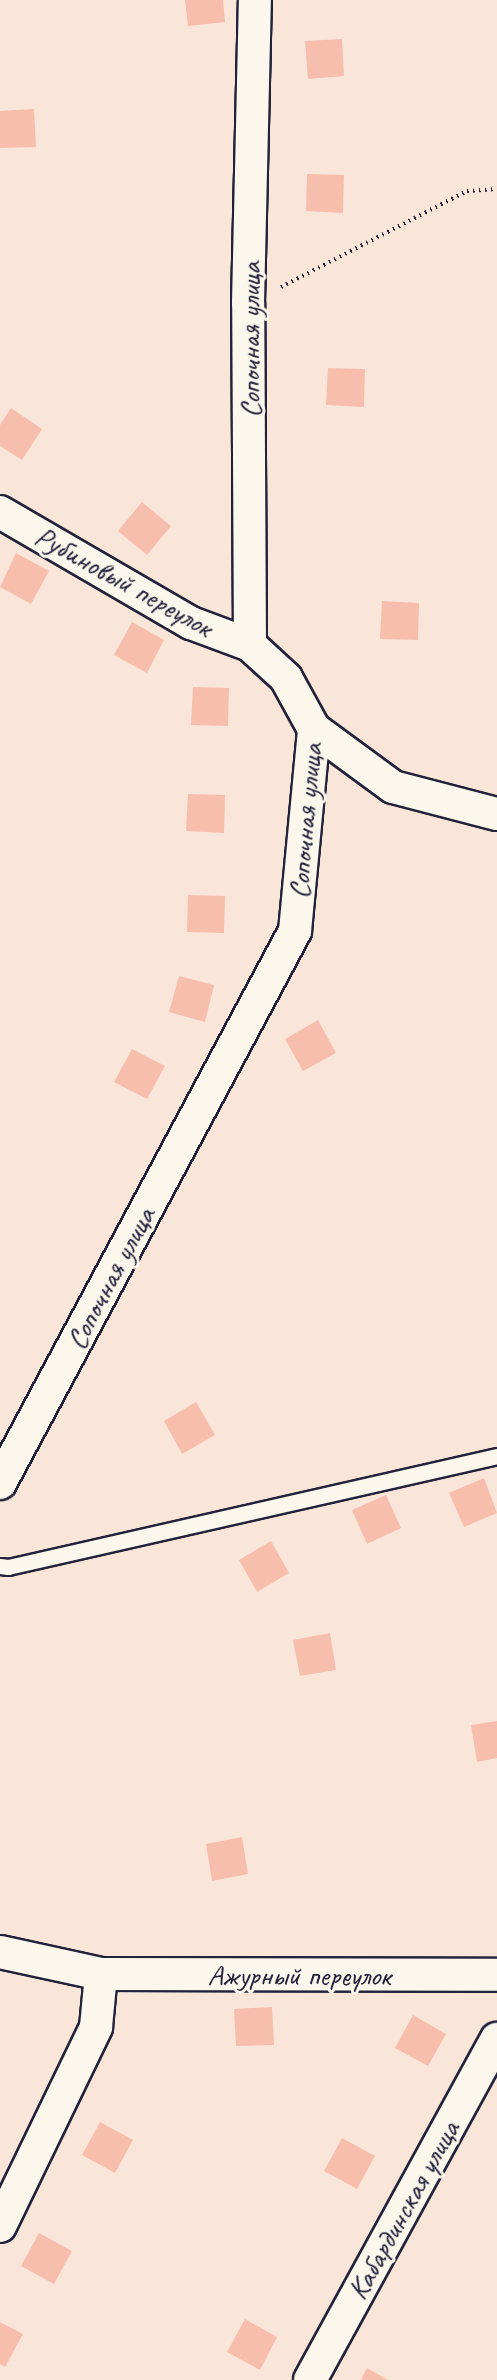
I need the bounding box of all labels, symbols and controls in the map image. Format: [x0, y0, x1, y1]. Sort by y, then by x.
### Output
street label: Сопочная улица [232, 261, 268, 419]
street label: Рубиновый переулок [29, 517, 219, 645]
street label: Сопочная улица [280, 741, 330, 901]
street label: Сопочная улица [57, 1200, 163, 1356]
street label: Ажурный переулок [207, 1957, 391, 1993]
street label: Кабардинская улица [339, 2113, 467, 2307]

